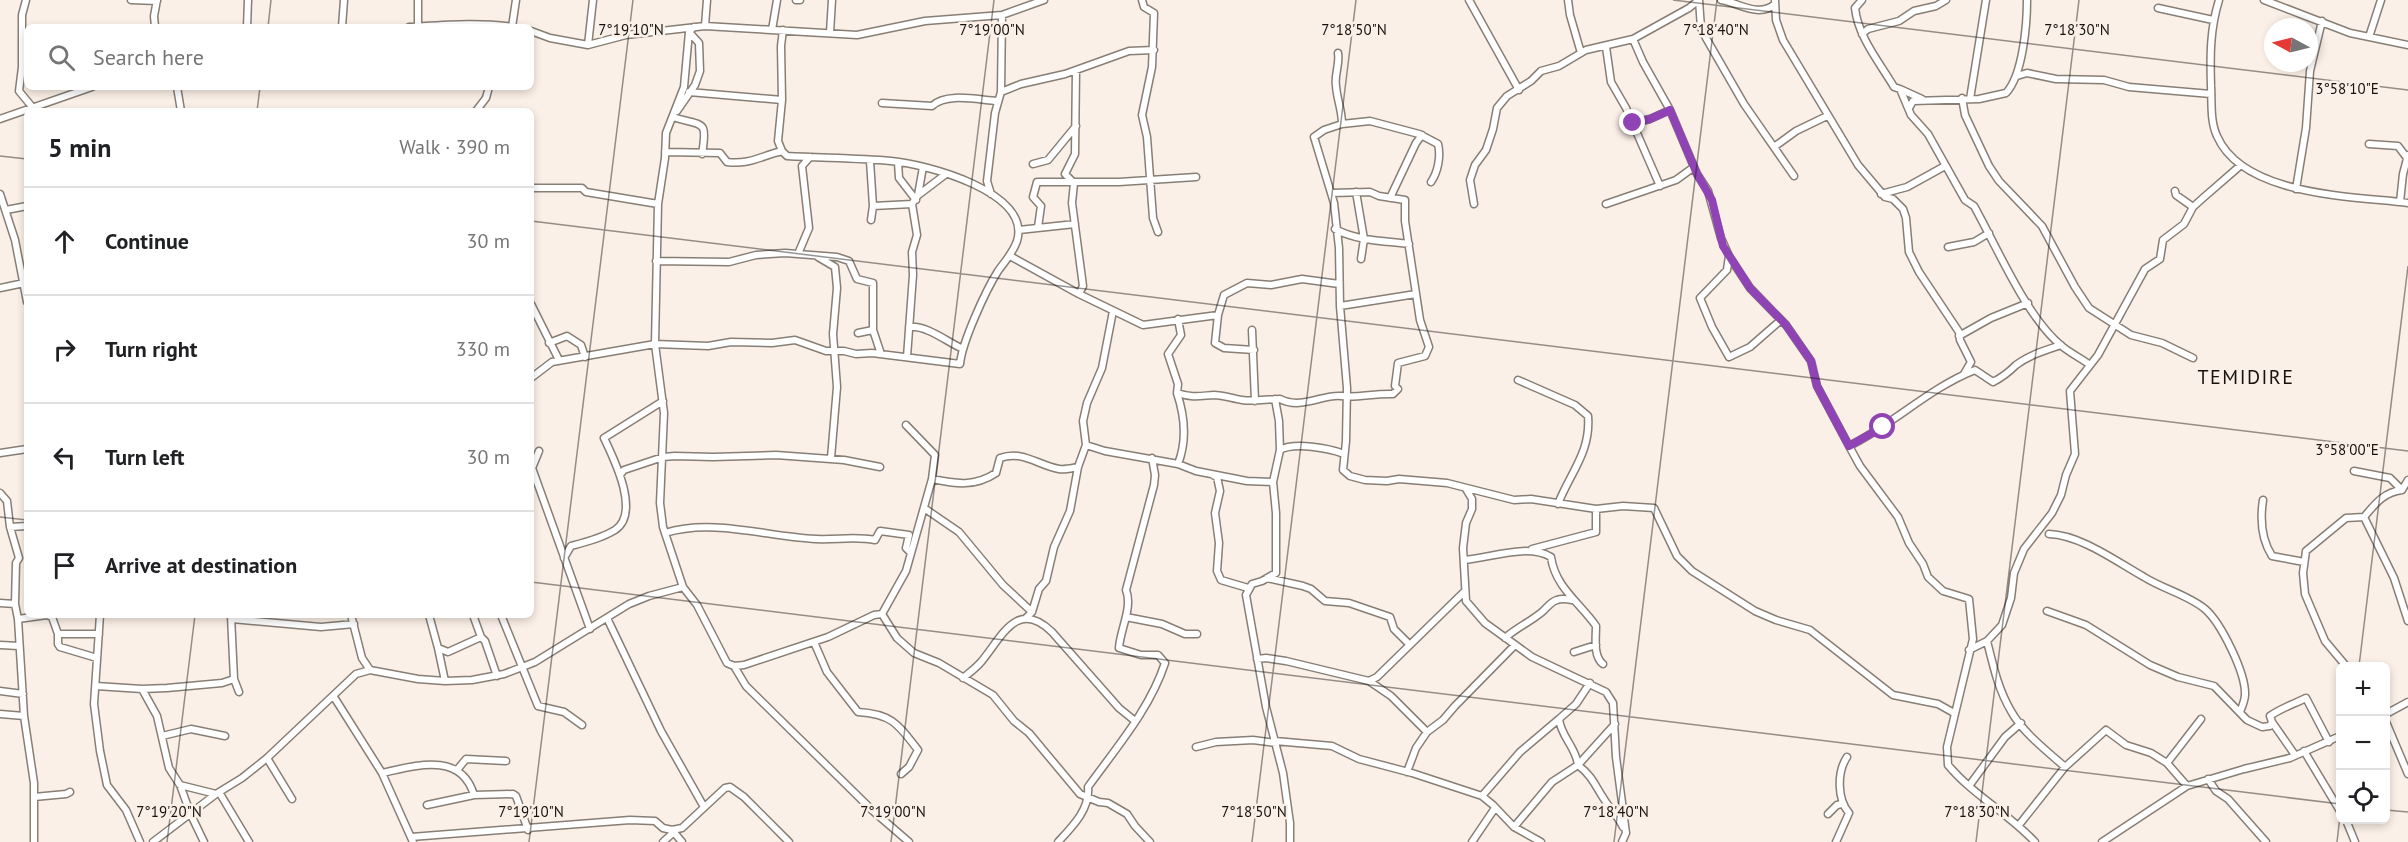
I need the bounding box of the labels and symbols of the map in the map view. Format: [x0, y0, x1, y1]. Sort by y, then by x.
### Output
north arrow [2264, 18, 2318, 72]
text: 7°19'10"N [598, 20, 664, 39]
text: 7°19'00"N [959, 20, 1025, 39]
text: 7°18'50"N [1321, 20, 1387, 39]
text: 7°18'40"N [1683, 20, 1749, 39]
text: 7°18'30"N [2044, 20, 2110, 39]
text: 3°58'10"E [2315, 79, 2379, 98]
route end [1619, 109, 1645, 135]
district label: TEMIDIRE [2198, 364, 2294, 390]
route start [1869, 413, 1895, 439]
text: 3°58'00"E [2315, 440, 2379, 459]
text: 7°19'20"N [136, 802, 202, 821]
text: 7°19'10"N [498, 802, 564, 821]
text: 7°19'00"N [860, 802, 926, 821]
text: 7°18'50"N [1221, 802, 1287, 821]
text: 7°18'40"N [1583, 802, 1649, 821]
text: 7°18'30"N [1944, 802, 2010, 821]

